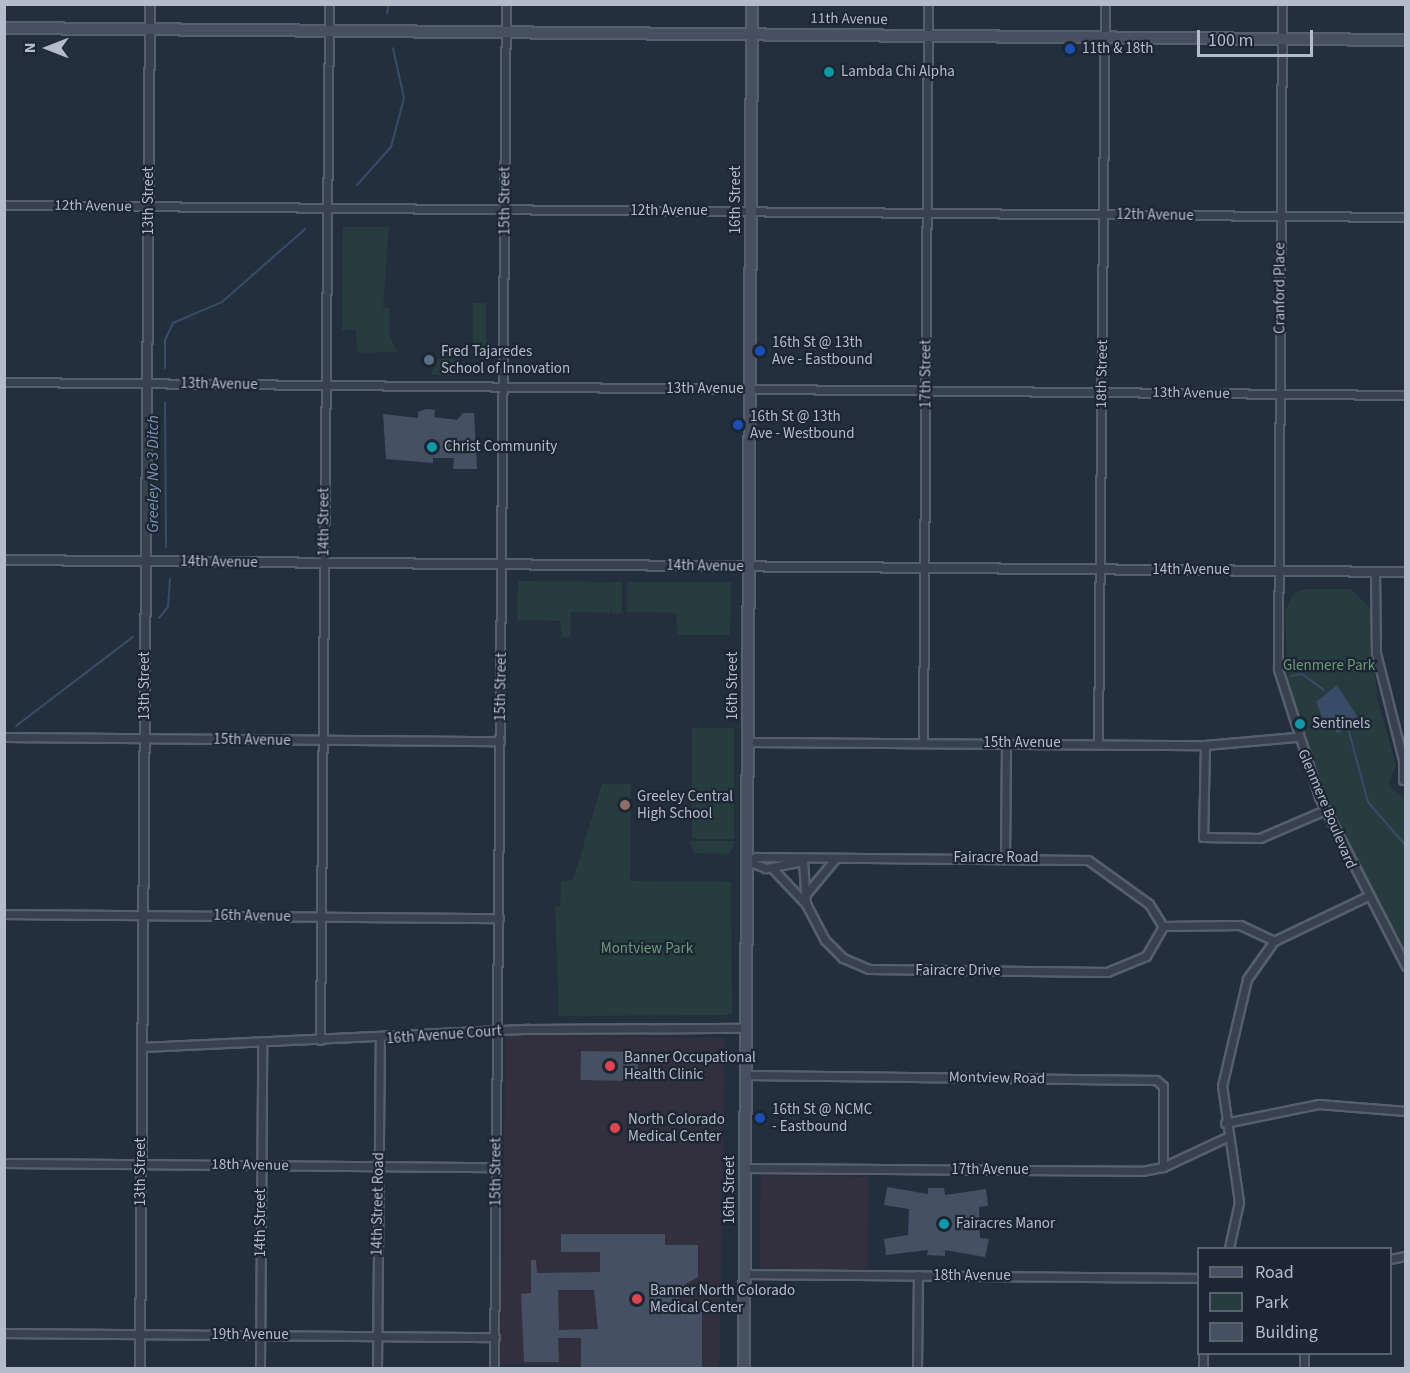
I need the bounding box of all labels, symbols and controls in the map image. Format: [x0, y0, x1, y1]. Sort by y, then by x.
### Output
street label: 11th Avenue [810, 9, 888, 29]
north arrow [18, 18, 78, 78]
scale bar [1200, 18, 1316, 56]
text: 100 m [1208, 28, 1253, 53]
place label: 11th & 18th [1082, 40, 1153, 58]
marker: 11th & 18th [1063, 42, 1077, 56]
text: N [19, 43, 41, 53]
place label: Lambda Chi Alpha [841, 63, 955, 81]
marker: Lambda Chi Alpha [822, 65, 836, 79]
street label: 16th Street [727, 166, 745, 234]
street label: 13th Street [140, 167, 158, 235]
street label: 15th Street [496, 167, 514, 235]
street label: 12th Avenue [54, 196, 132, 216]
street label: 12th Avenue [630, 202, 708, 220]
street label: 12th Avenue [1116, 205, 1194, 225]
street label: Cranford Place [1271, 242, 1289, 334]
place label: 16th St @ 13th Ave - Eastbound [772, 333, 873, 368]
street label: 18th Street [1092, 339, 1112, 409]
street label: 17th Street [917, 340, 935, 408]
place label: Fred Tajaredes School of Innovation [441, 342, 570, 377]
marker: 16th St @ 13th Ave - Eastbound [753, 344, 767, 358]
marker: Fred Tajaredes School of Innovation [422, 353, 436, 367]
street label: 13th Avenue [180, 374, 258, 394]
street label: 13th Avenue [666, 380, 744, 398]
street label: 13th Avenue [1152, 383, 1230, 403]
place label: 16th St @ 13th Ave - Westbound [750, 407, 854, 442]
water label: Greeley No 3 Ditch [143, 415, 163, 533]
marker: 16th St @ 13th Ave - Westbound [731, 418, 745, 432]
place label: Christ Community [444, 438, 557, 456]
marker: Christ Community [425, 440, 439, 454]
street label: 14th Street [315, 488, 333, 556]
street label: 14th Avenue [180, 552, 258, 572]
street label: 14th Avenue [666, 556, 744, 576]
street label: 14th Avenue [1152, 561, 1230, 579]
street label: 13th Street [136, 652, 154, 720]
street label: 15th Street [491, 652, 511, 722]
street label: 16th Street [724, 652, 742, 720]
park label: Glenmere Park [1283, 657, 1375, 675]
place label: Sentinels [1312, 715, 1370, 733]
marker: Sentinels [1293, 717, 1307, 731]
street label: 15th Avenue [213, 730, 291, 750]
street label: 15th Avenue [983, 734, 1061, 752]
street label: Glenmere Boulevard [1294, 746, 1360, 872]
place label: Greeley Central High School [637, 787, 733, 822]
marker: Greeley Central High School [618, 798, 632, 812]
street label: Fairacre Road [953, 849, 1039, 867]
street label: 16th Avenue [213, 906, 291, 926]
park label: Montview Park [601, 940, 693, 958]
street label: Fairacre Drive [915, 962, 1001, 980]
street label: 16th Avenue Court [386, 1022, 502, 1048]
place label: Banner Occupational Health Clinic [624, 1048, 756, 1083]
marker: Banner Occupational Health Clinic [601, 1057, 619, 1075]
street label: Montview Road [949, 1068, 1045, 1088]
place label: 16th St @ NCMC - Eastbound [772, 1100, 872, 1135]
place label: North Colorado Medical Center [628, 1110, 725, 1145]
marker: 16th St @ NCMC - Eastbound [753, 1111, 767, 1125]
marker: North Colorado Medical Center [606, 1119, 624, 1137]
street label: 13th Street [132, 1138, 150, 1206]
street label: 15th Street [487, 1138, 505, 1206]
street label: 14th Street Road [368, 1152, 388, 1256]
street label: 18th Avenue [211, 1155, 289, 1175]
street label: 16th Street [721, 1156, 739, 1224]
street label: 17th Avenue [951, 1161, 1029, 1179]
street label: 14th Street [252, 1189, 270, 1257]
place label: Fairacres Manor [956, 1215, 1055, 1233]
marker: Fairacres Manor [937, 1217, 951, 1231]
legend [1197, 1247, 1392, 1355]
text: Road [1255, 1260, 1294, 1285]
street label: 18th Avenue [933, 1267, 1011, 1285]
place label: Banner North Colorado Medical Center [650, 1281, 795, 1316]
marker: Banner North Colorado Medical Center [628, 1290, 646, 1308]
text: Park [1255, 1290, 1289, 1315]
text: Building [1255, 1320, 1318, 1345]
street label: 19th Avenue [211, 1326, 289, 1344]

